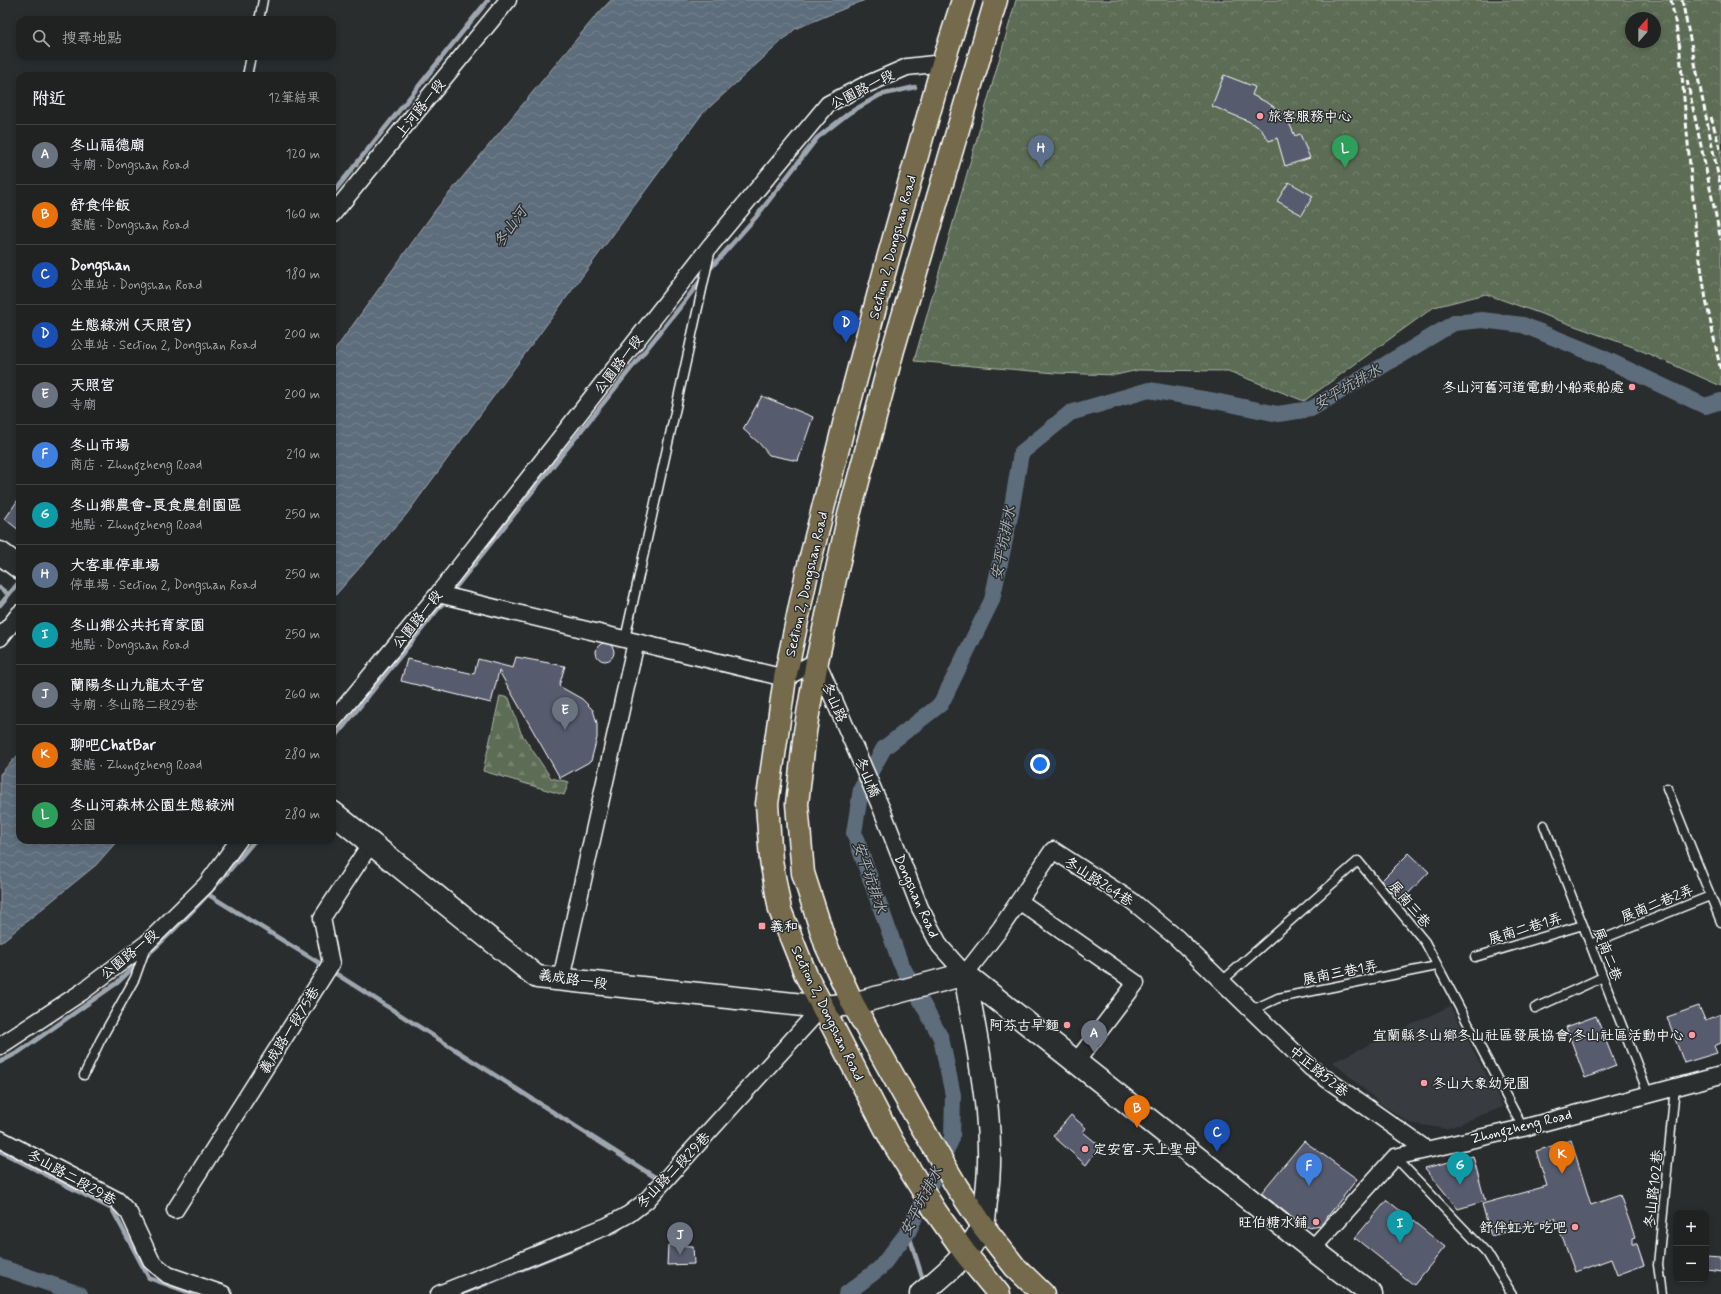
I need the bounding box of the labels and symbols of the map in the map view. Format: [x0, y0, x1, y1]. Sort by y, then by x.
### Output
north arrow [1625, 12, 1661, 48]
street label: 公園路一段 [827, 66, 898, 114]
street label: 上河路一段 [392, 76, 450, 141]
place label: 旅客服務中心 [1268, 108, 1352, 126]
marker: 旅客服務中心 [1255, 111, 1265, 121]
pin: H [1028, 135, 1054, 168]
pin: L [1332, 135, 1358, 168]
street label: Section 2, Dongshan Road [865, 173, 922, 321]
water label: 冬山河 [489, 201, 534, 252]
pin: D [833, 310, 859, 343]
street label: 公園路一段 [590, 331, 647, 398]
water label: 安平坑排水 [1310, 360, 1386, 415]
place label: 冬山河舊河道電動小船乘船處 [1442, 379, 1624, 397]
marker: 冬山河舊河道電動小船乘船處 [1627, 382, 1637, 392]
water label: 安平坑排水 [987, 503, 1021, 582]
street label: Section 2, Dongshan Road [782, 510, 833, 659]
street label: 公園路一段 [389, 587, 447, 652]
street label: 冬山路 [817, 680, 851, 725]
pin: E [552, 697, 578, 730]
your location [1030, 754, 1050, 774]
street label: 冬山橋 [851, 755, 884, 800]
water label: 安平坑排水 [847, 839, 891, 917]
street label: Dongshan Road [889, 852, 943, 941]
street label: 冬山路264巷 [1060, 853, 1137, 911]
street label: 展南三巷 [1384, 877, 1435, 933]
street label: 展南二巷2弄 [1618, 881, 1696, 927]
street label: 展南二巷1弄 [1486, 909, 1564, 949]
place label: 義和 [770, 918, 798, 936]
marker: 義和 [757, 921, 767, 931]
street label: 展南二巷 [1589, 925, 1626, 985]
street label: 公園路一段 [97, 926, 162, 984]
street label: Section 2, Dongshan Road [786, 943, 868, 1084]
street label: 展南三巷1弄 [1301, 957, 1379, 989]
street label: 義成路一段 [537, 966, 609, 994]
street label: 義成路一段75巷 [256, 983, 324, 1078]
place label: 阿芬古早麵 [989, 1017, 1059, 1035]
marker: 阿芬古早麵 [1062, 1020, 1072, 1030]
pin: A [1081, 1020, 1107, 1053]
place label: 宜蘭縣冬山鄉冬山社區發展協會;冬山社區活動中心 [1373, 1027, 1684, 1045]
marker: 宜蘭縣冬山鄉冬山社區發展協會;冬山社區活動中心 [1687, 1030, 1697, 1040]
street label: 中正路52巷 [1285, 1042, 1353, 1102]
place label: 冬山大象幼兒園 [1432, 1075, 1530, 1093]
marker: 冬山大象幼兒園 [1419, 1078, 1429, 1088]
pin: B [1124, 1095, 1150, 1128]
street label: Zhongzheng Road [1469, 1106, 1574, 1150]
pin: C [1204, 1119, 1230, 1152]
street label: 冬山路二段29巷 [633, 1128, 715, 1213]
place label: 定安宮-天上聖母 [1093, 1141, 1197, 1159]
pin: K [1549, 1141, 1575, 1174]
marker: 定安宮-天上聖母 [1080, 1144, 1090, 1154]
street label: 冬山路二段29巷 [24, 1146, 120, 1210]
street label: 冬山路102巷 [1641, 1148, 1667, 1229]
pin: G [1447, 1152, 1473, 1185]
pin: F [1296, 1153, 1322, 1186]
water label: 安平坑排水 [896, 1163, 948, 1239]
pin: I [1387, 1210, 1413, 1243]
place label: 旺伯糖水鋪 [1238, 1214, 1308, 1232]
marker: 旺伯糖水鋪 [1311, 1217, 1321, 1227]
place label: 舒伴虹光 吃吧 [1479, 1219, 1567, 1237]
pin: J [667, 1222, 693, 1255]
marker: 舒伴虹光 吃吧 [1570, 1222, 1580, 1232]

